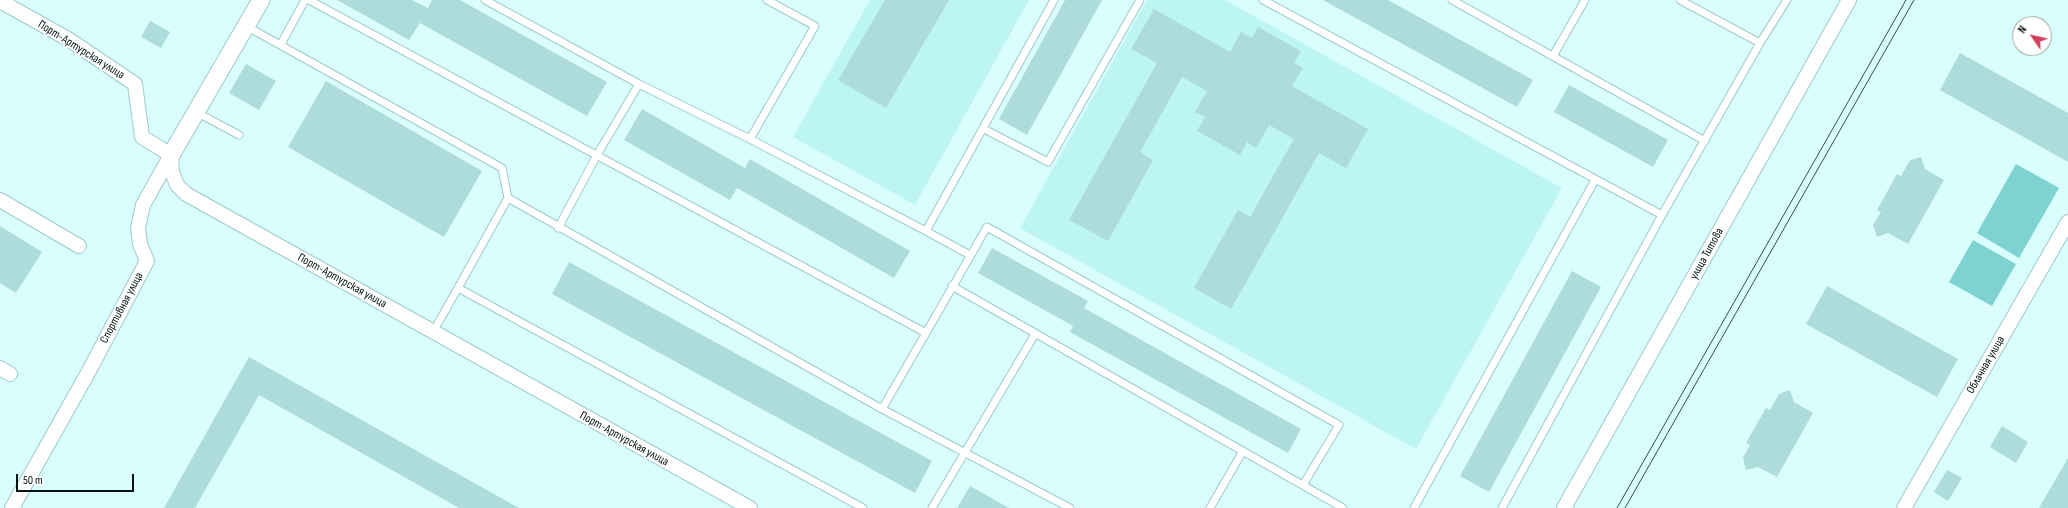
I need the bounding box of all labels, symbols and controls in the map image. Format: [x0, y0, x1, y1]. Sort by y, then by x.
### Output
north arrow [2012, 16, 2052, 56]
street label: Порт-Артурская улица [35, 18, 127, 82]
text: N [2015, 23, 2029, 36]
street label: улица Титова [1687, 226, 1727, 282]
street label: Порт-Артурская улица [295, 251, 389, 311]
street label: Спортивная улица [97, 270, 147, 346]
street label: Облачная улица [1964, 334, 2008, 396]
street label: Порт-Артурская улица [577, 409, 671, 469]
scale bar [18, 466, 136, 492]
text: 50 m [23, 473, 43, 488]

